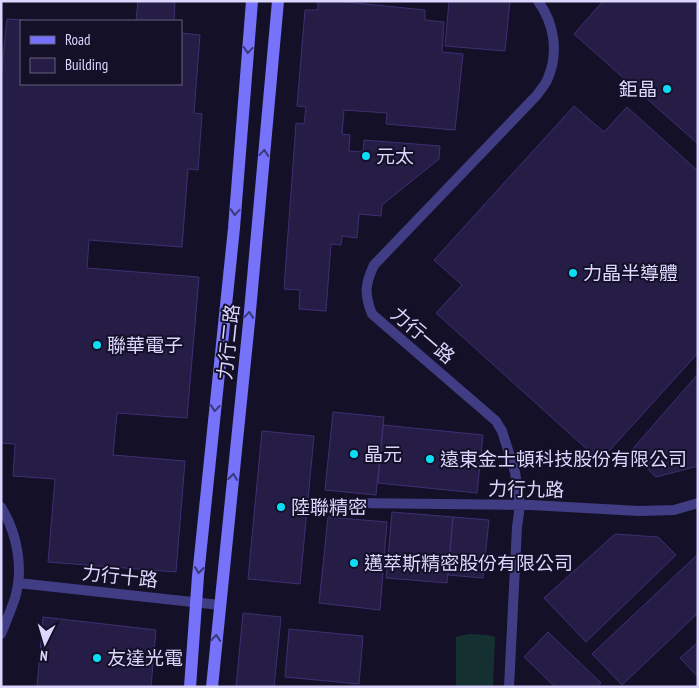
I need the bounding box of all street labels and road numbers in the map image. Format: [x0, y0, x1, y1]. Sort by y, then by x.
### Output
street label: 力行一路 [386, 301, 460, 369]
street label: 力行二路 [212, 303, 244, 381]
street label: 力行九路 [488, 476, 564, 502]
street label: 力行十路 [81, 560, 159, 592]

